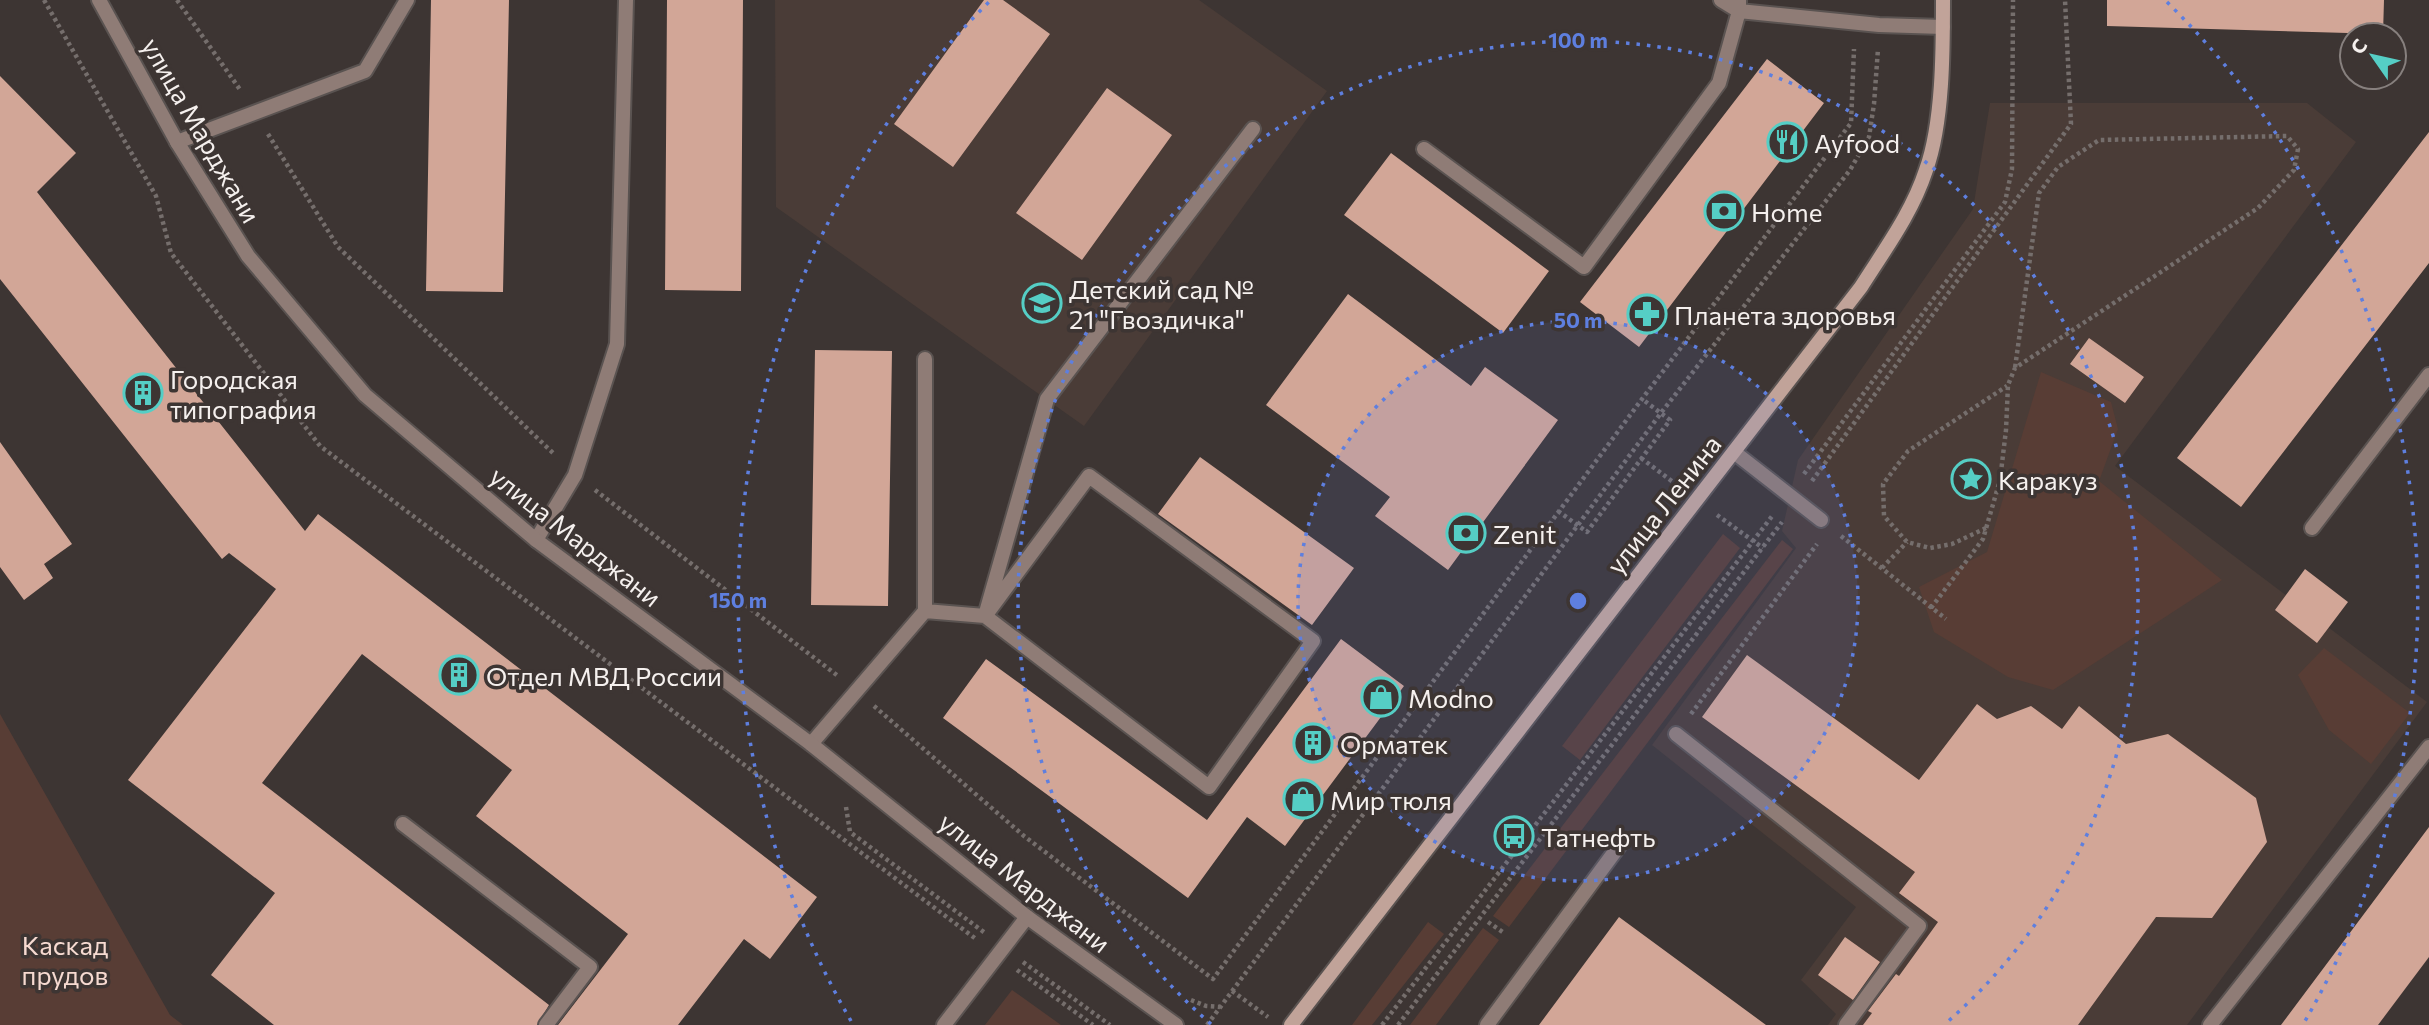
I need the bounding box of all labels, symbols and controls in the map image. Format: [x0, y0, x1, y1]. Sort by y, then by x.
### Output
north arrow [2338, 21, 2408, 91]
text: 100 m [1548, 27, 1608, 52]
street label: улица Марджани [136, 32, 268, 228]
text: С [2345, 34, 2372, 58]
restaurant icon: Ayfood [1766, 121, 1808, 163]
place label: Ayfood [1814, 127, 1900, 158]
bank icon: Home [1703, 190, 1745, 232]
place label: Home [1751, 196, 1822, 227]
place label: Детский сад № 21 "Гвоздичка" [1069, 273, 1254, 334]
school or university icon: Детский сад № 21 "Гвоздичка" [1021, 282, 1063, 324]
pharmacy icon: Планета здоровья [1626, 293, 1668, 335]
place label: Планета здоровья [1674, 299, 1896, 330]
text: 50 m [1554, 307, 1602, 332]
place label: Городская типография [170, 363, 317, 424]
building icon: Городская типография [122, 372, 164, 414]
street label: улица Ленина [1599, 429, 1727, 579]
place icon: Каракуз [1950, 458, 1992, 500]
street label: улица Марджани [484, 460, 668, 612]
place label: Каракуз [1998, 464, 2098, 495]
bank icon: Zenit [1445, 512, 1487, 554]
place label: Zenit [1493, 518, 1556, 549]
text: 150 m [709, 587, 767, 612]
centre of rings [1566, 589, 1590, 613]
building icon: Отдел МВД России [438, 654, 480, 696]
place label: Отдел МВД России [486, 660, 722, 691]
shop icon: Modno [1360, 676, 1402, 718]
place label: Modno [1408, 682, 1494, 713]
building icon: Орматек [1292, 722, 1334, 764]
place label: Орматек [1340, 728, 1448, 759]
shop icon: Мир тюля [1282, 778, 1324, 820]
place label: Мир тюля [1330, 784, 1452, 815]
street label: улица Марджани [933, 806, 1117, 958]
bus stop icon: Татнефть [1493, 815, 1535, 857]
place label: Татнефть [1541, 821, 1656, 852]
park label: Каскад прудов [22, 929, 108, 990]

